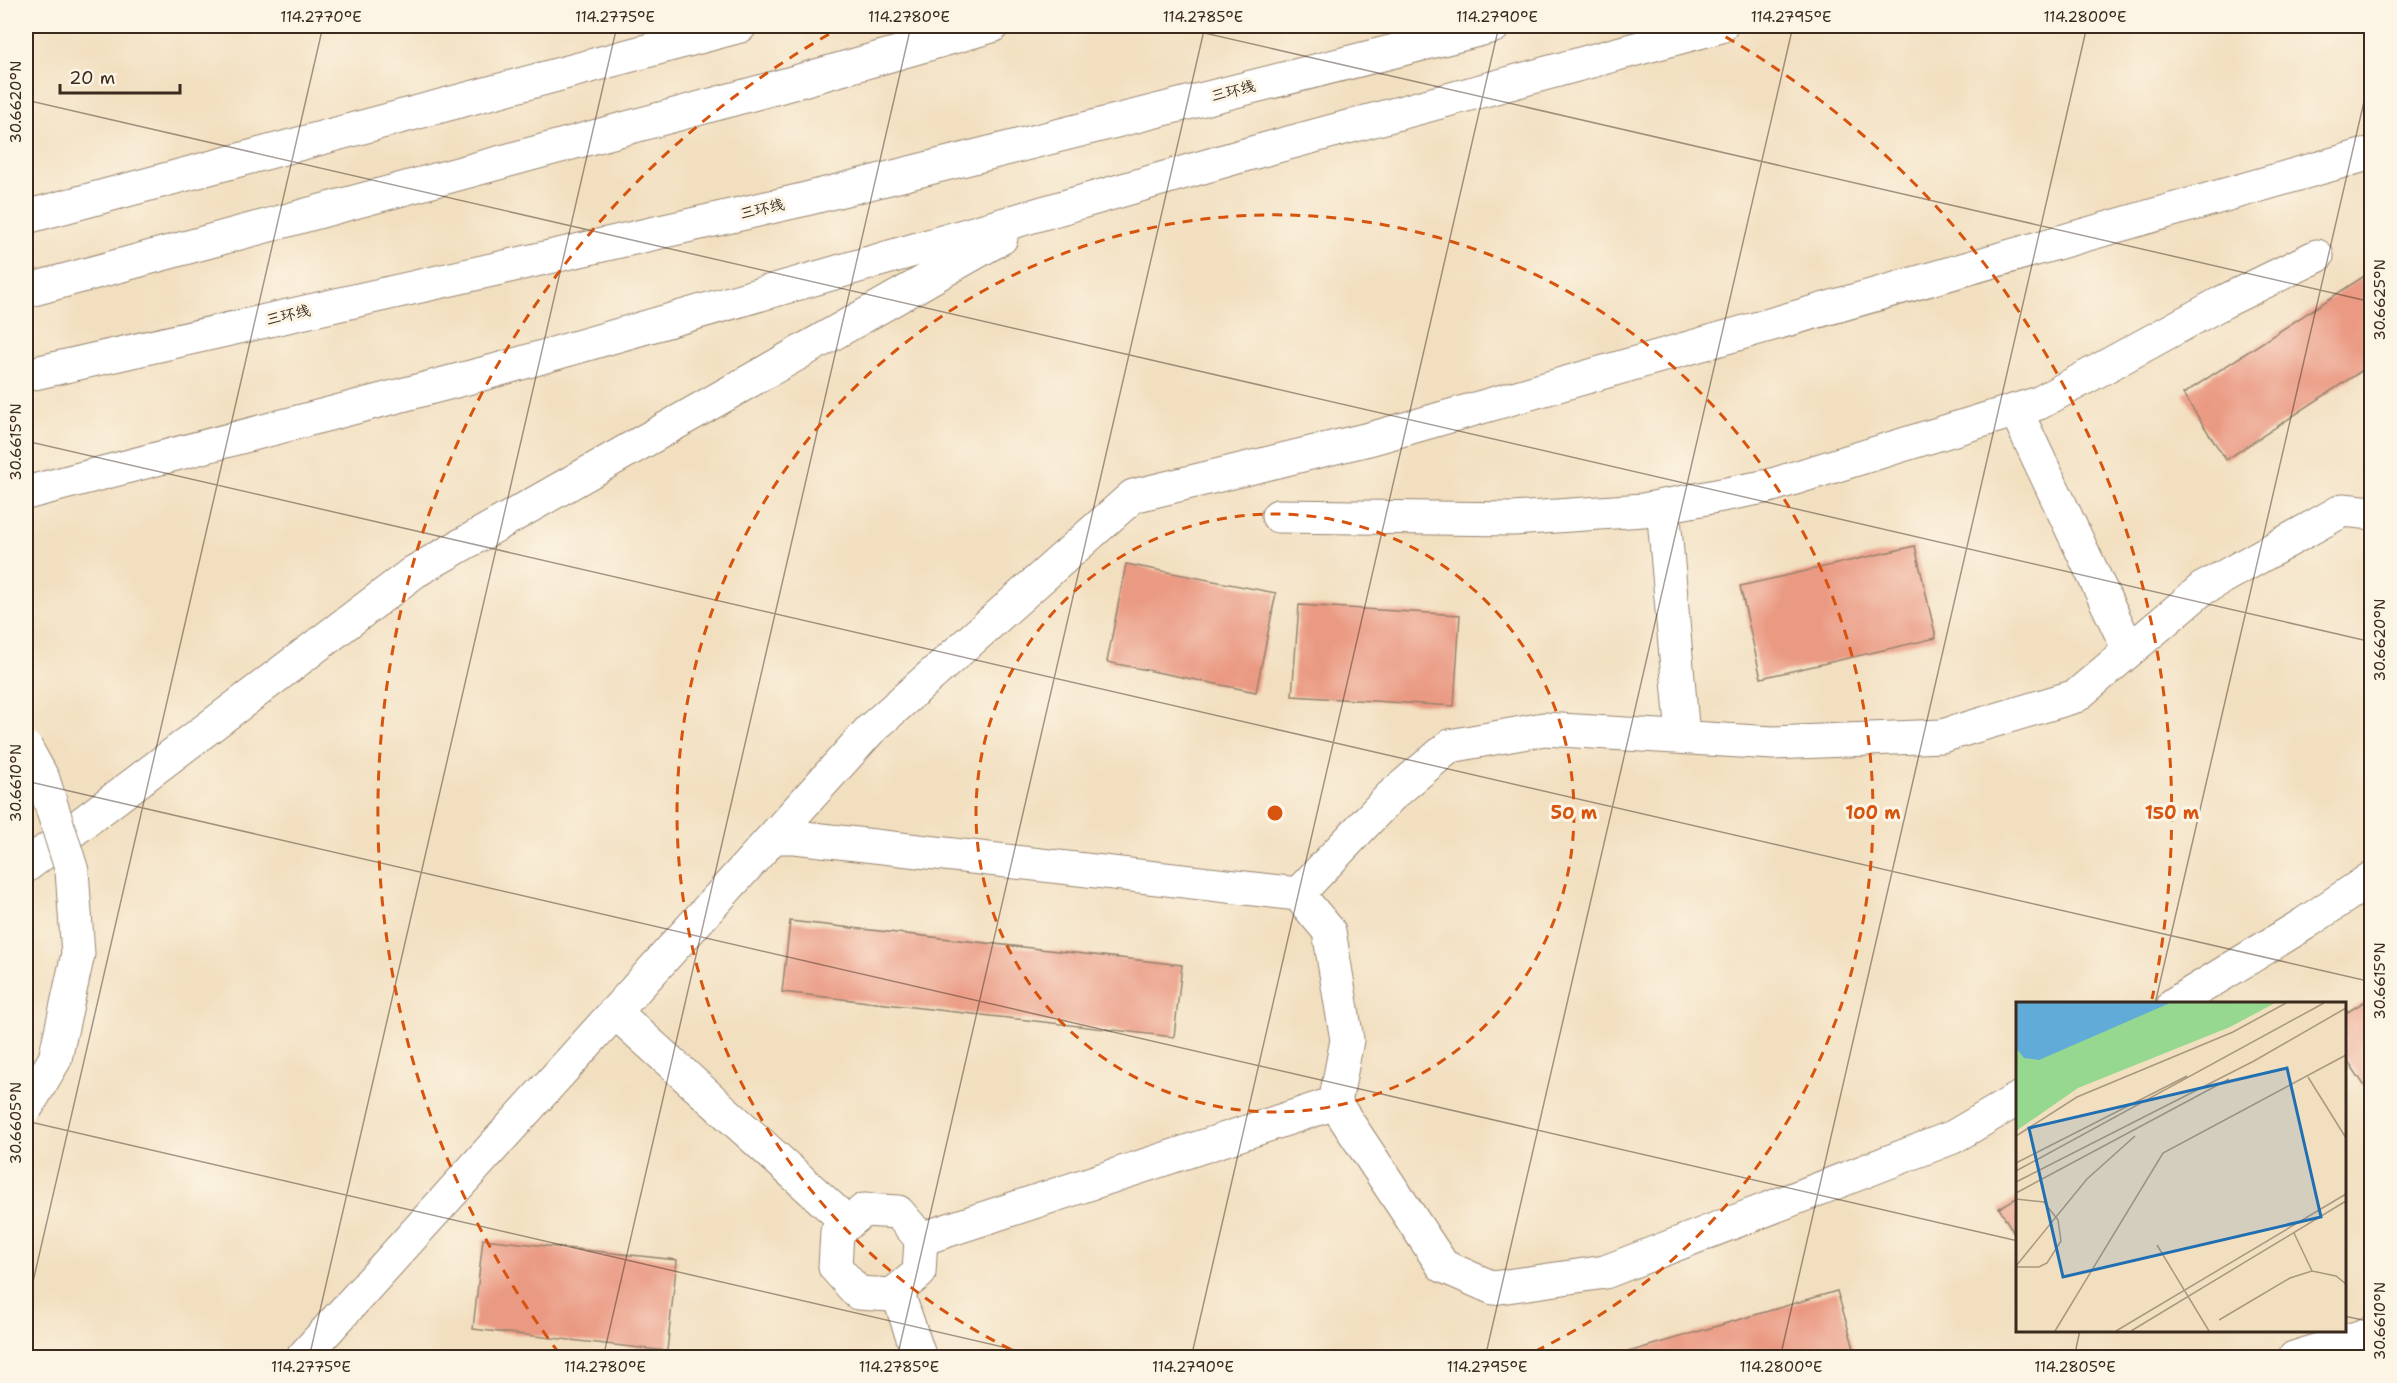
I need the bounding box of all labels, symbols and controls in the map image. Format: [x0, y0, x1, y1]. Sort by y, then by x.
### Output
text: 114.2770°E [280, 7, 362, 27]
text: 114.2775°E [575, 7, 655, 27]
text: 114.2780°E [868, 7, 950, 27]
text: 114.2785°E [1163, 7, 1243, 27]
text: 114.2790°E [1456, 7, 1538, 27]
text: 114.2795°E [1751, 7, 1831, 27]
text: 114.2800°E [2044, 7, 2126, 27]
scale bar [60, 57, 180, 95]
text: 30.6620°N [6, 61, 26, 143]
text: 20 m [69, 66, 115, 90]
street label: 三环线 [1209, 76, 1257, 106]
street label: 三环线 [738, 194, 786, 224]
text: 30.6625°N [2370, 259, 2390, 341]
street label: 三环线 [264, 300, 312, 330]
text: 30.6615°N [6, 403, 26, 481]
text: 30.6620°N [2370, 599, 2390, 681]
text: 30.6610°N [6, 744, 26, 822]
text: 50 m [1551, 801, 1598, 825]
text: 100 m [1845, 801, 1901, 825]
text: 150 m [2145, 801, 2200, 825]
centre of rings [1265, 803, 1285, 823]
text: 30.6615°N [2370, 942, 2390, 1020]
inset map [2016, 1002, 2346, 1332]
text: 30.6605°N [6, 1082, 26, 1164]
text: 30.6610°N [2370, 1282, 2390, 1360]
text: 114.2775°E [271, 1357, 351, 1377]
text: 114.2780°E [564, 1357, 646, 1377]
text: 114.2785°E [859, 1357, 939, 1377]
text: 114.2790°E [1152, 1357, 1234, 1377]
text: 114.2795°E [1447, 1357, 1527, 1377]
text: 114.2800°E [1740, 1357, 1822, 1377]
text: 114.2805°E [2034, 1357, 2116, 1377]

